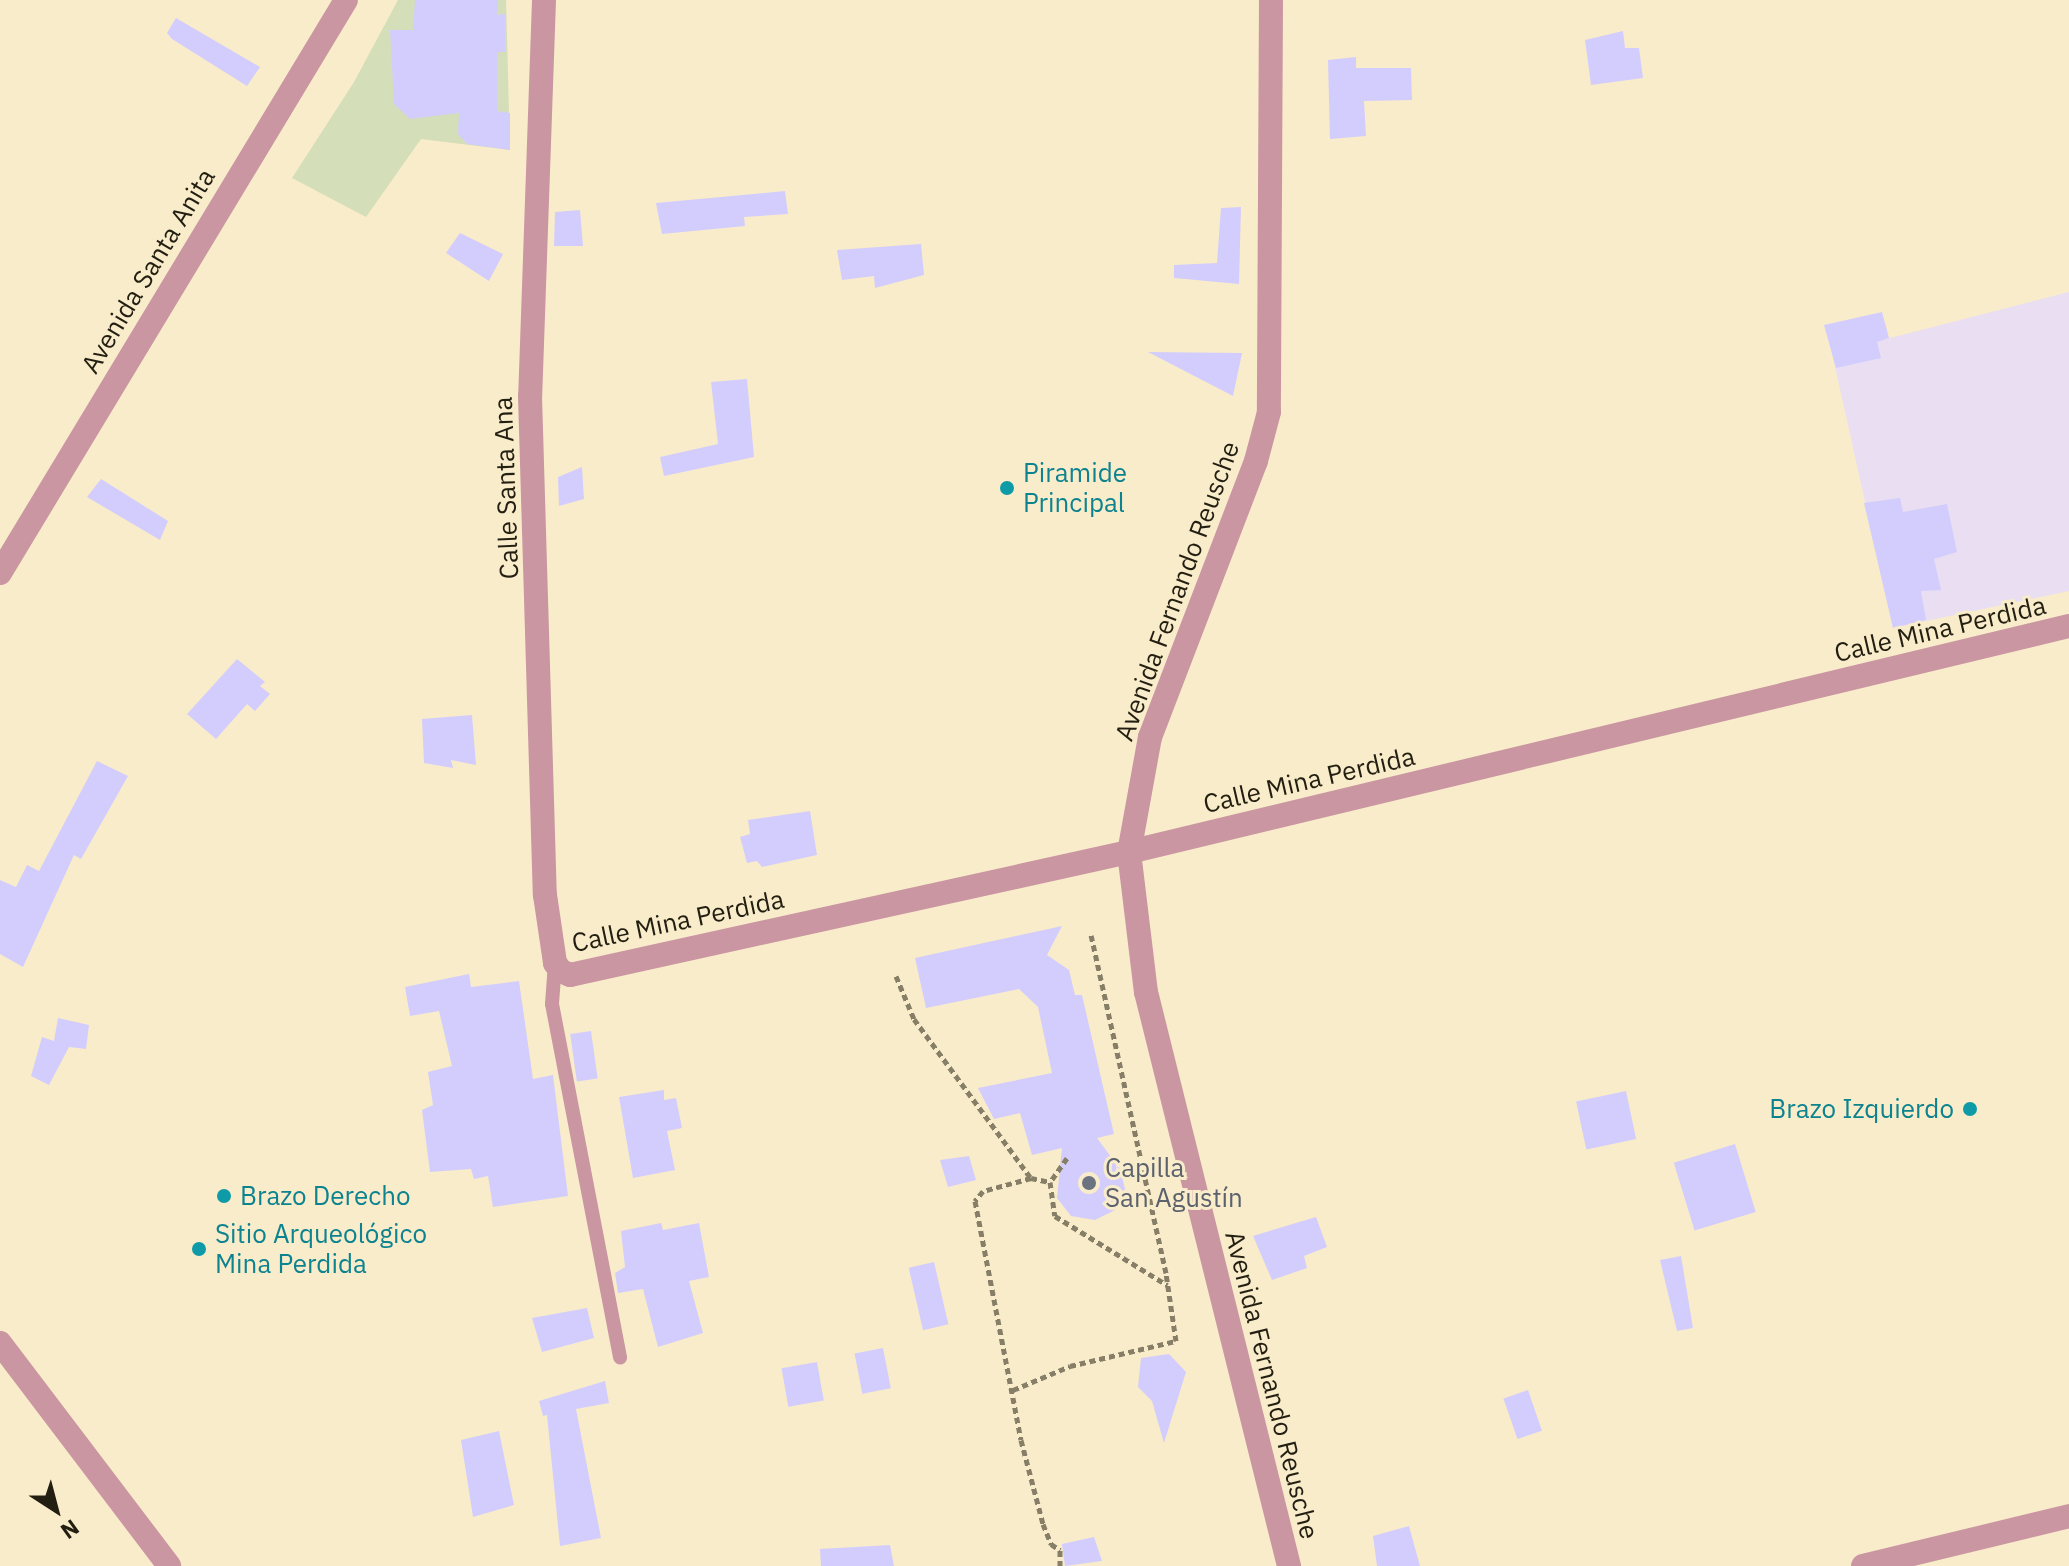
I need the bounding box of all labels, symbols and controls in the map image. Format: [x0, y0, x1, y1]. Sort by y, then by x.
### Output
street label: Avenida Santa Anita [75, 163, 221, 379]
street label: Calle Santa Ana [487, 396, 525, 580]
street label: Avenida Fernando Reusche [1108, 437, 1246, 745]
place label: Piramide Principal [1023, 457, 1127, 518]
marker: Piramide Principal [998, 479, 1016, 497]
street label: Calle Mina Perdida [1831, 589, 2049, 669]
street label: Calle Mina Perdida [1200, 740, 1418, 820]
street label: Calle Mina Perdida [569, 883, 787, 959]
place label: Brazo Izquierdo [1769, 1093, 1954, 1125]
marker: Brazo Izquierdo [1961, 1100, 1979, 1118]
place label: Capilla San Agustín [1105, 1152, 1243, 1214]
marker: Capilla San Agustín [1080, 1174, 1098, 1192]
place label: Brazo Derecho [240, 1180, 411, 1212]
marker: Brazo Derecho [215, 1187, 233, 1205]
place label: Sitio Arqueológico Mina Perdida [215, 1218, 427, 1280]
street label: Avenida Fernando Reusche [1219, 1228, 1325, 1542]
marker: Sitio Arqueológico Mina Perdida [190, 1240, 208, 1258]
north arrow [16, 1470, 96, 1550]
text: N [55, 1513, 85, 1546]

